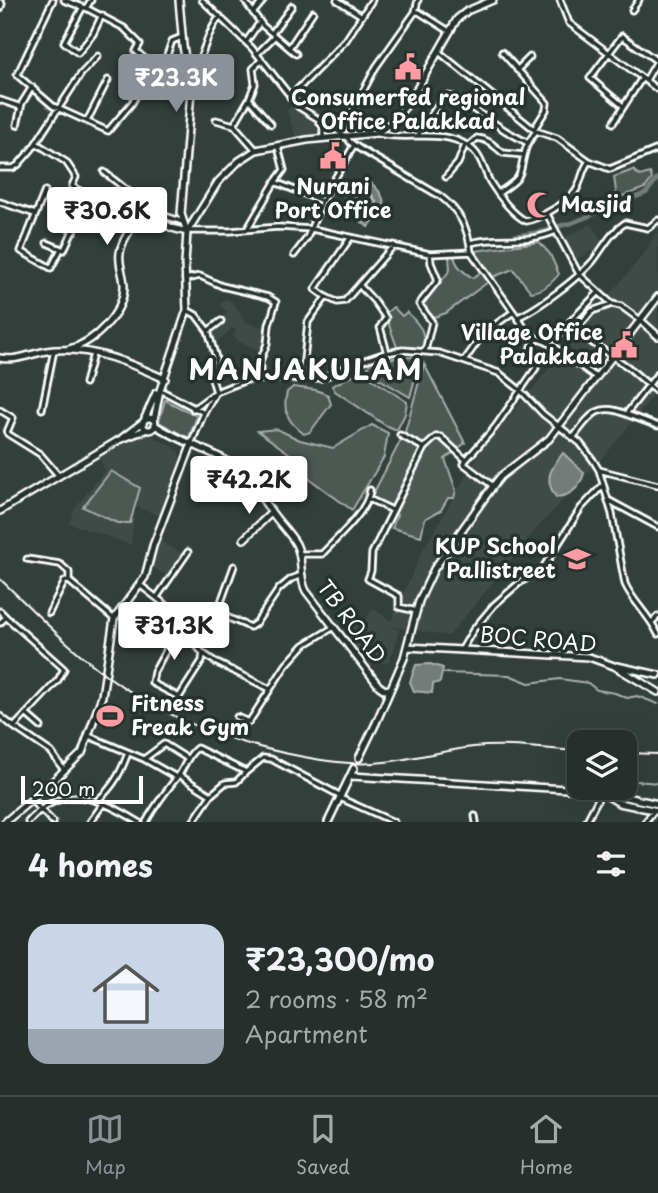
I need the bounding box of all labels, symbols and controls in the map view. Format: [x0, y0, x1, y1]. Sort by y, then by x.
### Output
public building icon: Consumerfed regional Office Palakkad [393, 52, 423, 82]
pin: ₹23.3K [119, 54, 233, 114]
text: ₹23.3K [134, 59, 218, 94]
place label: Consumerfed regional Office Palakkad [291, 80, 525, 136]
public building icon: Nurani Port Office [318, 141, 348, 171]
place label: Nurani Port Office [275, 169, 391, 225]
place label: Masjid [561, 187, 632, 219]
pin: ₹30.6K [50, 188, 164, 247]
mosque icon: Masjid [525, 190, 555, 220]
text: ₹30.6K [63, 192, 151, 227]
place label: Village Office Palakkad [461, 315, 603, 371]
public building icon: Village Office Palakkad [609, 330, 639, 360]
district label: MANJAKULAM [188, 347, 424, 390]
pin: ₹42.2K [192, 456, 306, 516]
text: ₹42.2K [206, 461, 292, 496]
place label: KUP School Pallistreet [435, 529, 556, 585]
school or university icon: KUP School Pallistreet [562, 544, 592, 574]
street label: TB ROAD [310, 572, 395, 669]
pin: ₹31.3K [117, 602, 231, 662]
text: ₹31.3K [134, 607, 214, 642]
street label: BOC ROAD [478, 617, 598, 659]
place label: Fitness Freak Gym [131, 686, 249, 742]
sports icon: Fitness Freak Gym [95, 701, 125, 731]
map controls [567, 730, 637, 800]
button: layers [567, 730, 637, 800]
scale bar [21, 773, 144, 805]
text: 200 m [32, 774, 95, 802]
text: 4 homes [28, 842, 153, 887]
icon: filters [592, 845, 630, 883]
text: ₹23,300/mo [245, 936, 434, 981]
icon: home [84, 952, 168, 1036]
text: 2 rooms · 58 m² [245, 981, 428, 1016]
text: Apartment [245, 1016, 368, 1051]
tab: Map [85, 1110, 126, 1180]
tab: Saved [296, 1110, 350, 1180]
tab: Home [520, 1110, 573, 1180]

